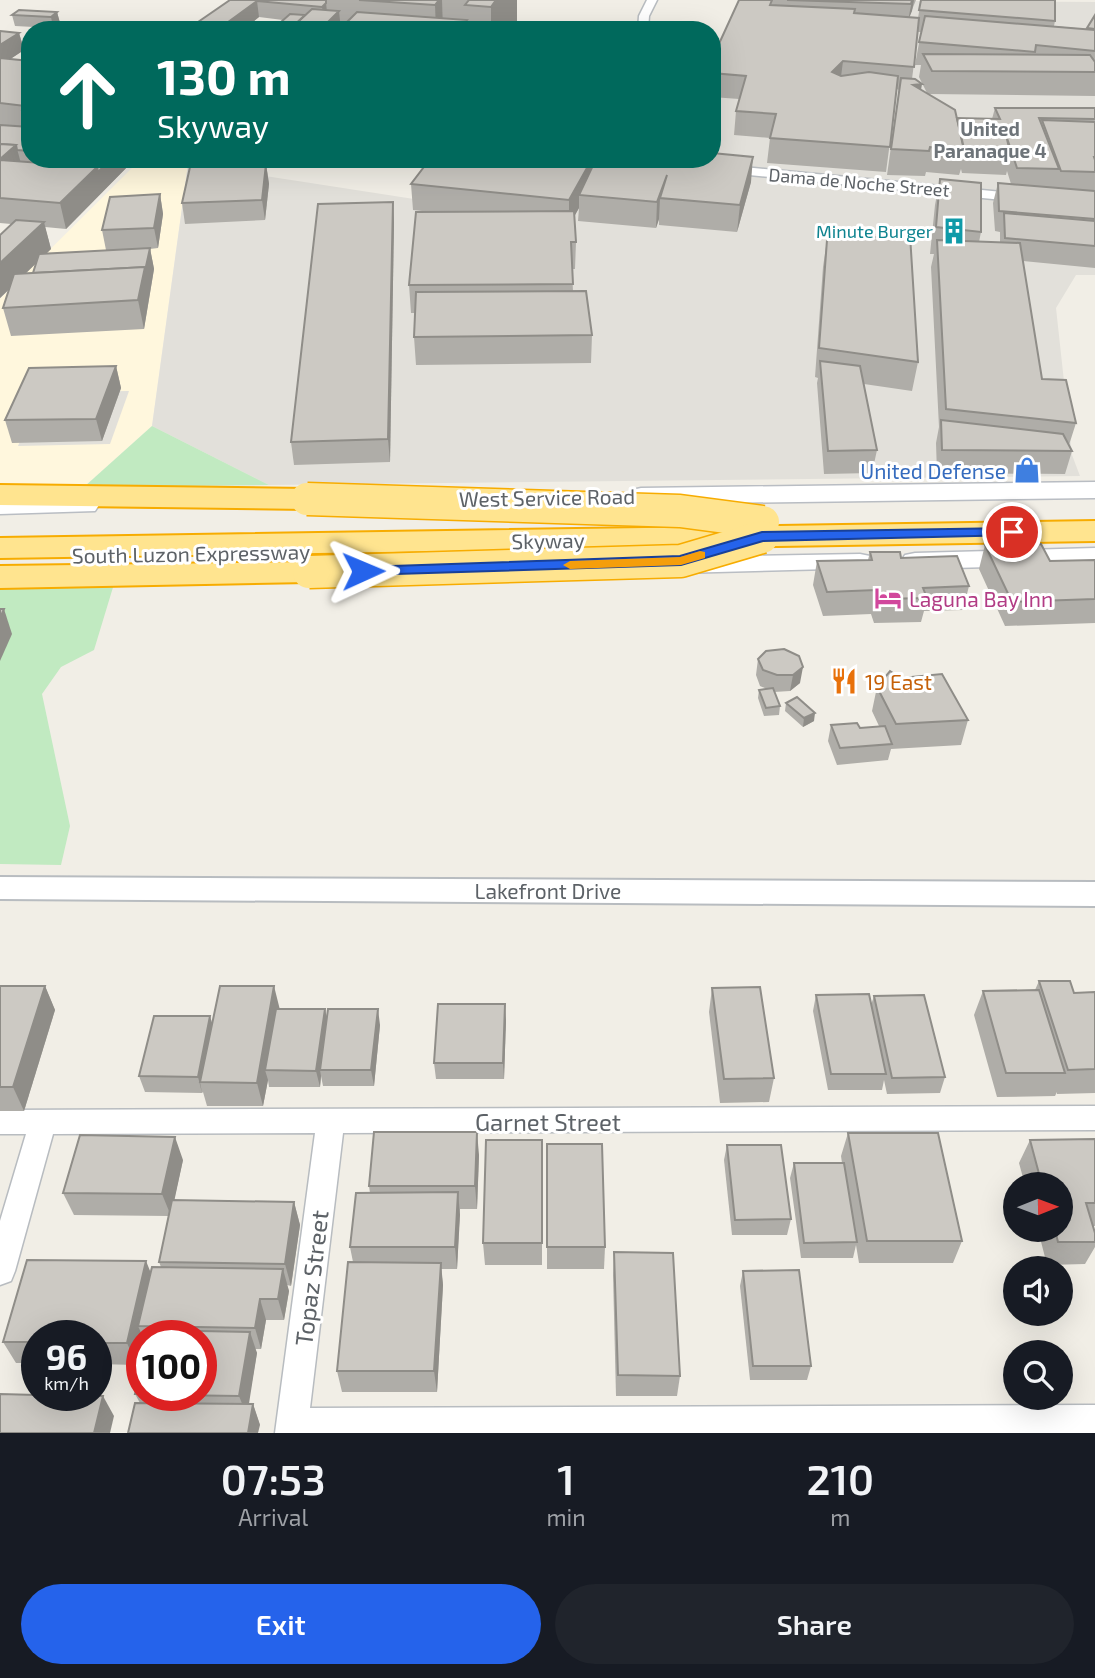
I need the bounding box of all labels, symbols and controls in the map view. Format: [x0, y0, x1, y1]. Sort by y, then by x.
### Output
text: 130 m [157, 46, 291, 105]
icon: ahead [42, 49, 133, 140]
text: Skyway [157, 106, 269, 144]
district label: United Paranaque 4 [933, 117, 1047, 162]
street label: Dama de Noche Street [768, 163, 950, 201]
building icon: Minute Burger [939, 216, 969, 246]
place label: Minute Burger [816, 220, 933, 242]
shop icon: United Defense [1012, 455, 1042, 485]
place label: United Defense [860, 458, 1006, 483]
street label: West Service Road [459, 483, 635, 511]
pin [982, 502, 1042, 562]
icon: arrive [993, 513, 1031, 551]
street label: Skyway [511, 527, 585, 553]
position arrow [326, 534, 400, 608]
street label: South Luzon Expressway [72, 538, 310, 568]
hotel icon: Laguna Bay Inn [873, 583, 903, 613]
place label: Laguna Bay Inn [909, 586, 1053, 611]
restaurant icon: 19 East [829, 666, 859, 696]
place label: 19 East [865, 669, 932, 694]
street label: Lakefront Drive [475, 878, 621, 903]
street label: Garnet Street [475, 1107, 621, 1136]
north arrow [1003, 1172, 1073, 1242]
map controls [1003, 1172, 1073, 1410]
street label: Topaz Street [288, 1209, 334, 1347]
button: sound [1003, 1256, 1073, 1326]
speed limit sign: 100 [126, 1320, 217, 1411]
text: 96 [46, 1335, 87, 1377]
button: search [1003, 1340, 1073, 1410]
text: km/h [44, 1372, 89, 1394]
text: 07:53 [221, 1453, 326, 1503]
text: 1 [557, 1453, 575, 1503]
text: 210 [807, 1453, 874, 1503]
text: Arrival [238, 1503, 308, 1531]
text: min [546, 1503, 586, 1531]
text: m [830, 1503, 850, 1531]
button: Exit [21, 1584, 541, 1664]
button: Share [555, 1584, 1074, 1664]

